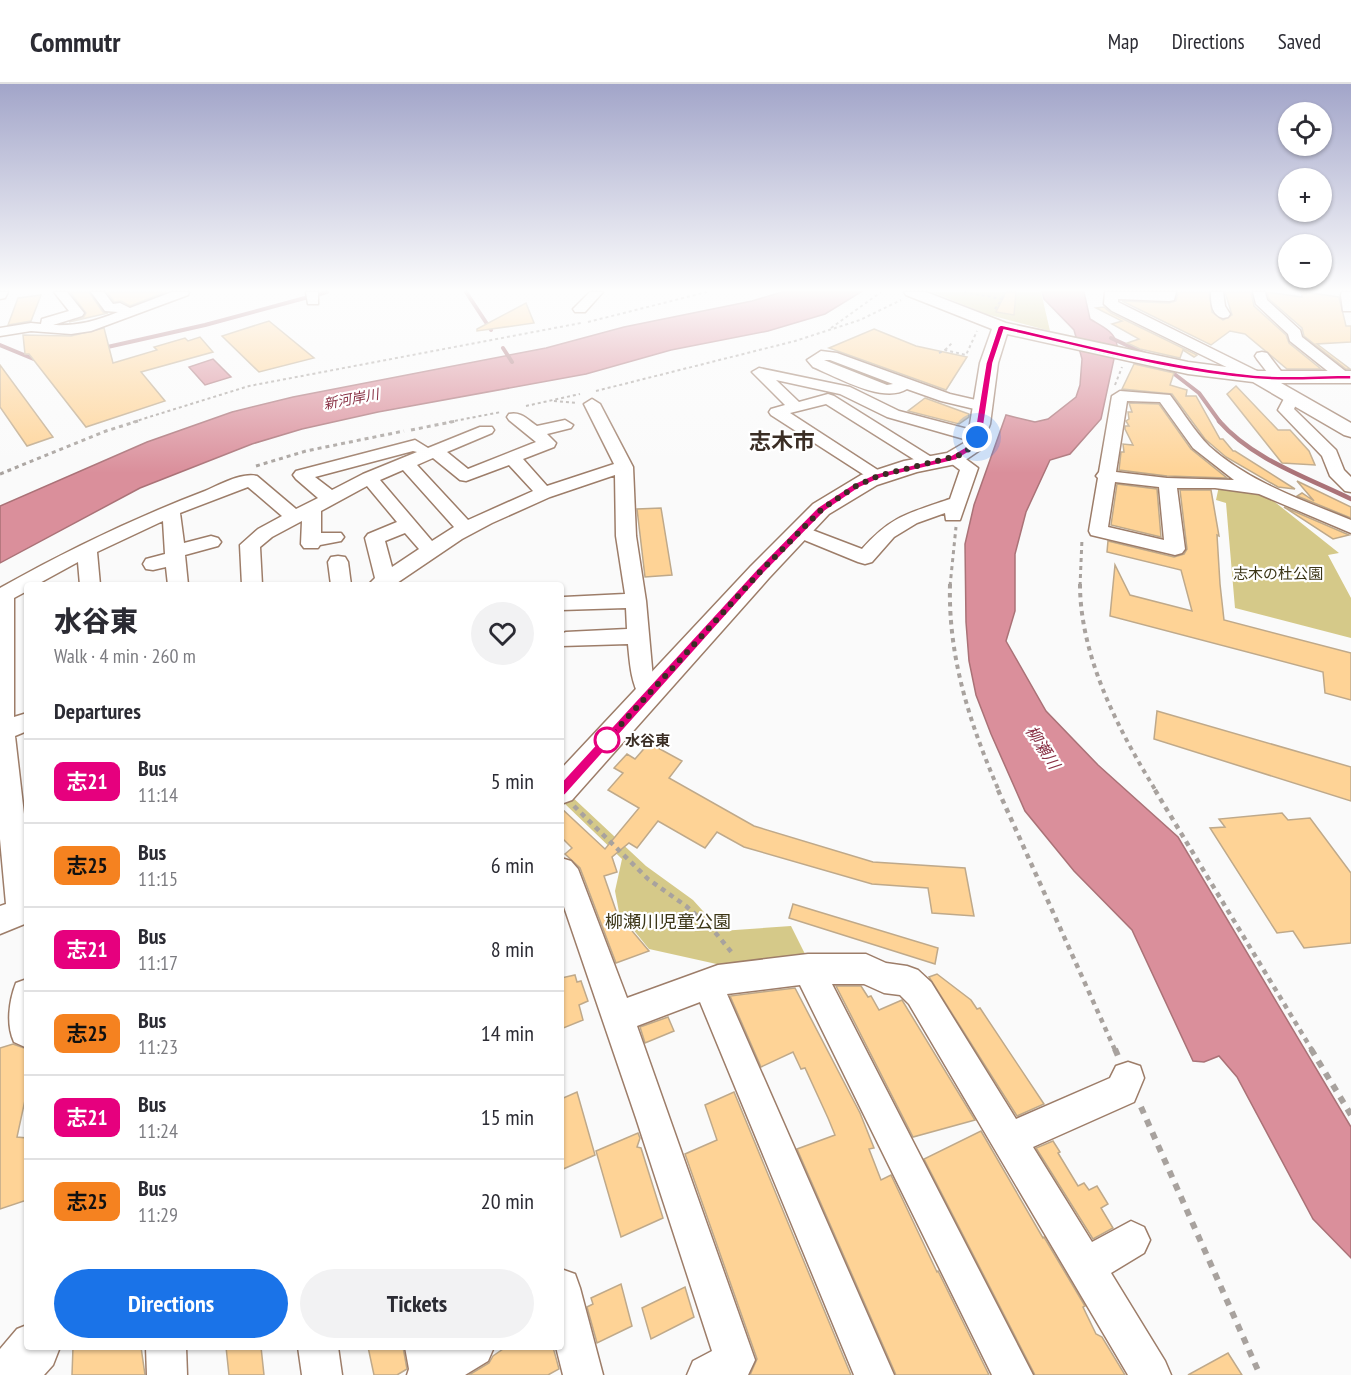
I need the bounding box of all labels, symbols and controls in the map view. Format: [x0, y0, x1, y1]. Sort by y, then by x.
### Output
text: Commutr [30, 23, 120, 60]
text: Map [1108, 28, 1139, 55]
text: Directions [1172, 28, 1245, 55]
text: Saved [1278, 28, 1321, 55]
map controls [1278, 102, 1332, 288]
button: locate [1278, 102, 1332, 156]
button: + [1278, 168, 1332, 222]
button: − [1278, 234, 1332, 288]
water label: 新河岸川 [322, 384, 382, 413]
your location [962, 422, 992, 452]
district label: 志木市 [749, 427, 815, 455]
park label: 志木の杜公園 [1233, 564, 1323, 583]
text: 水谷東 [54, 602, 138, 639]
button: heart [471, 602, 534, 665]
text: Walk · 4 min · 260 m [54, 643, 196, 669]
text: Departures [54, 697, 141, 725]
water label: 柳瀬川 [1022, 721, 1066, 774]
marker: 水谷東 [594, 727, 620, 753]
place label: 水谷東 [625, 731, 670, 750]
text: Bus [138, 754, 166, 782]
text: 5 min [491, 767, 534, 795]
text: 志21 [66, 768, 108, 795]
text: 11:14 [138, 782, 178, 808]
text: Bus [138, 838, 166, 866]
text: 6 min [491, 851, 534, 879]
text: 志25 [66, 852, 108, 879]
text: 11:15 [138, 866, 178, 892]
park label: 柳瀬川児童公園 [605, 910, 731, 933]
text: Bus [138, 922, 166, 950]
text: 8 min [491, 935, 534, 963]
text: 志21 [66, 936, 108, 963]
text: 11:17 [138, 950, 178, 976]
text: Bus [138, 1006, 166, 1034]
text: 14 min [481, 1019, 534, 1047]
text: 志25 [66, 1020, 108, 1047]
text: 11:23 [138, 1034, 178, 1060]
text: Bus [138, 1090, 166, 1118]
text: 15 min [481, 1103, 534, 1131]
text: 志21 [66, 1104, 108, 1131]
text: 11:24 [138, 1118, 178, 1144]
text: Bus [138, 1174, 166, 1202]
text: 20 min [481, 1187, 534, 1215]
text: 志25 [66, 1188, 108, 1215]
text: 11:29 [138, 1202, 178, 1228]
button: Directions [54, 1269, 288, 1338]
button: Tickets [300, 1269, 534, 1338]

